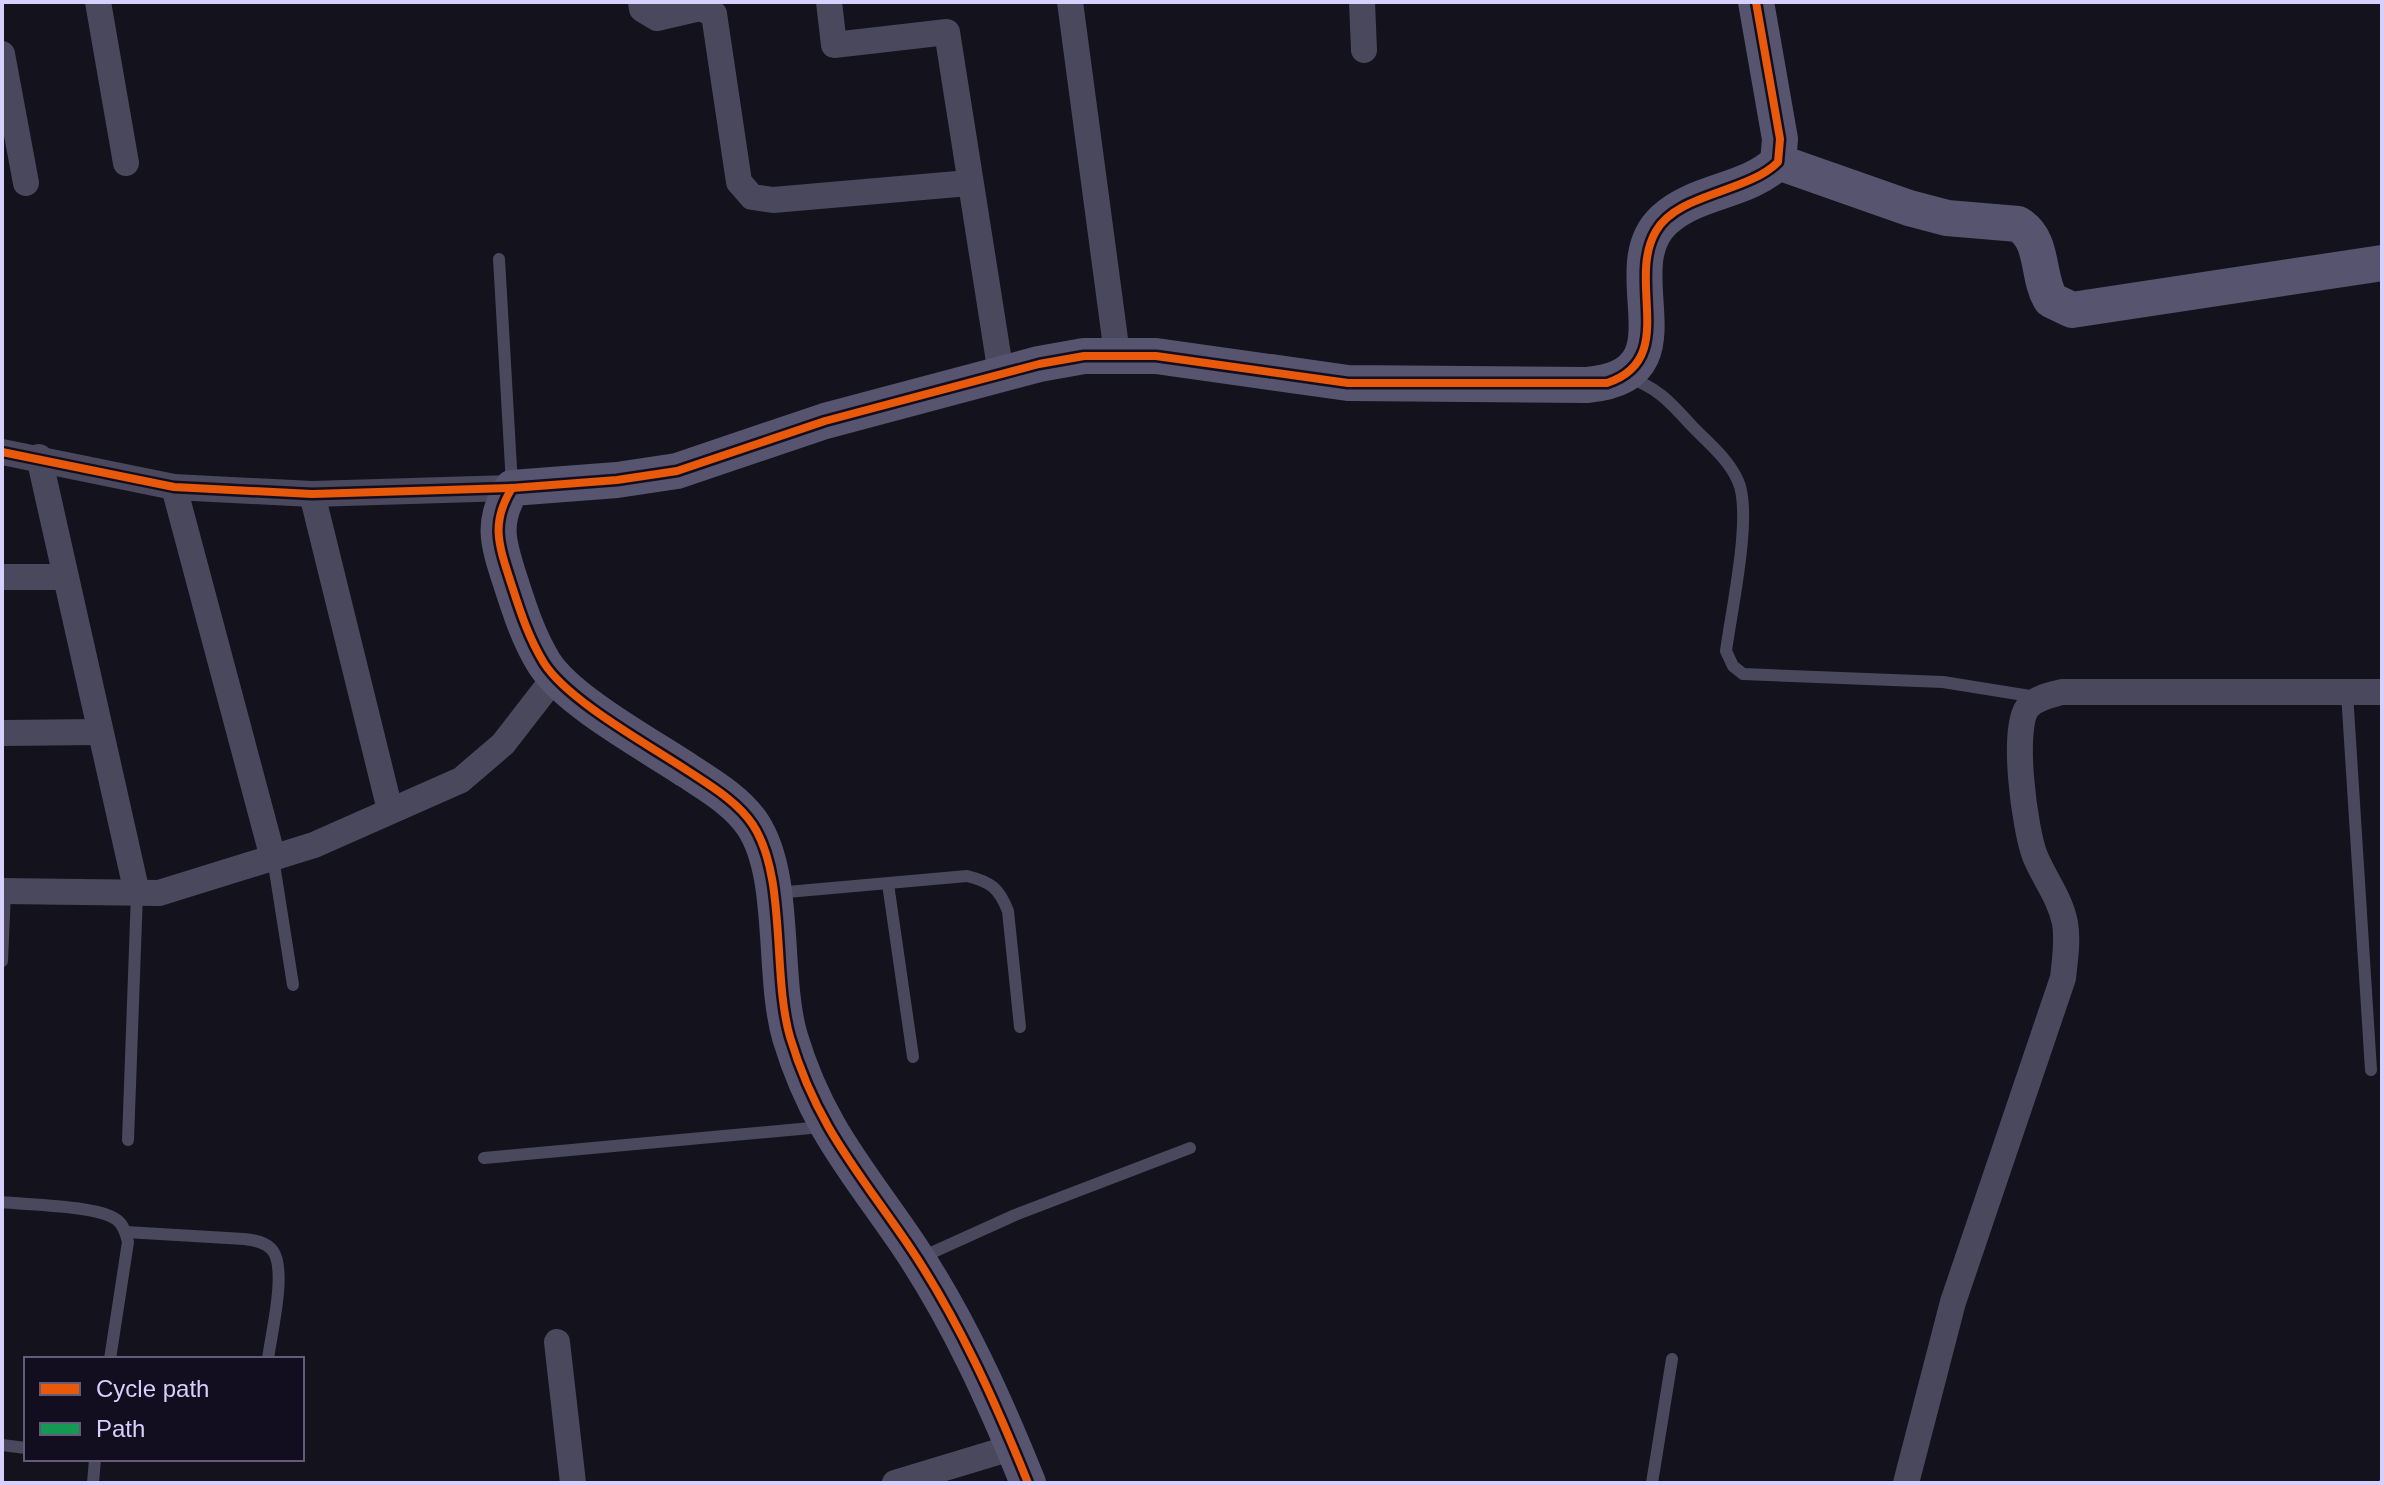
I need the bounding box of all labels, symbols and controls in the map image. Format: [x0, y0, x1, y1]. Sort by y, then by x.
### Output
legend [24, 1357, 304, 1461]
text: Cycle path [96, 1375, 209, 1402]
text: Path [96, 1415, 145, 1442]

